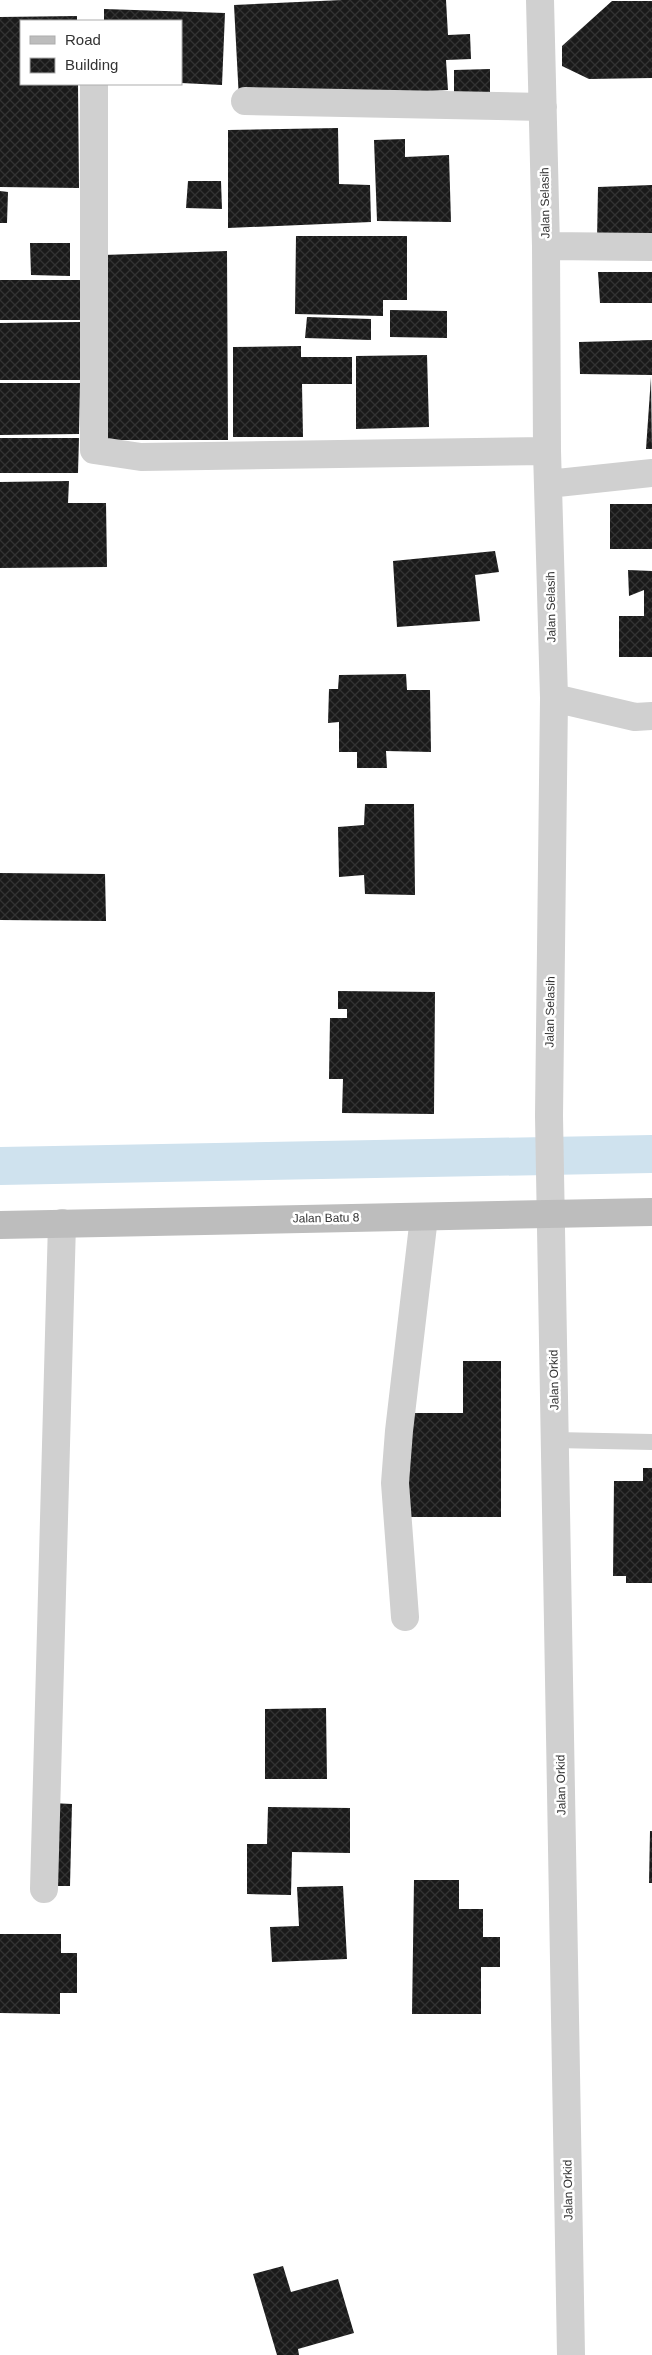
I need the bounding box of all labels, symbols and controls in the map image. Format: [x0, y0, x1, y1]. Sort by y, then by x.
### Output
legend [20, 20, 182, 85]
text: Road [65, 31, 101, 48]
text: Building [65, 56, 118, 73]
street label: Jalan Selasih [537, 167, 553, 239]
street label: Jalan Selasih [543, 571, 559, 643]
street label: Jalan Selasih [542, 976, 558, 1048]
street label: Jalan Batu 8 [293, 1210, 360, 1226]
street label: Jalan Orkid [546, 1350, 562, 1410]
street label: Jalan Orkid [553, 1755, 569, 1815]
street label: Jalan Orkid [560, 2160, 576, 2220]

